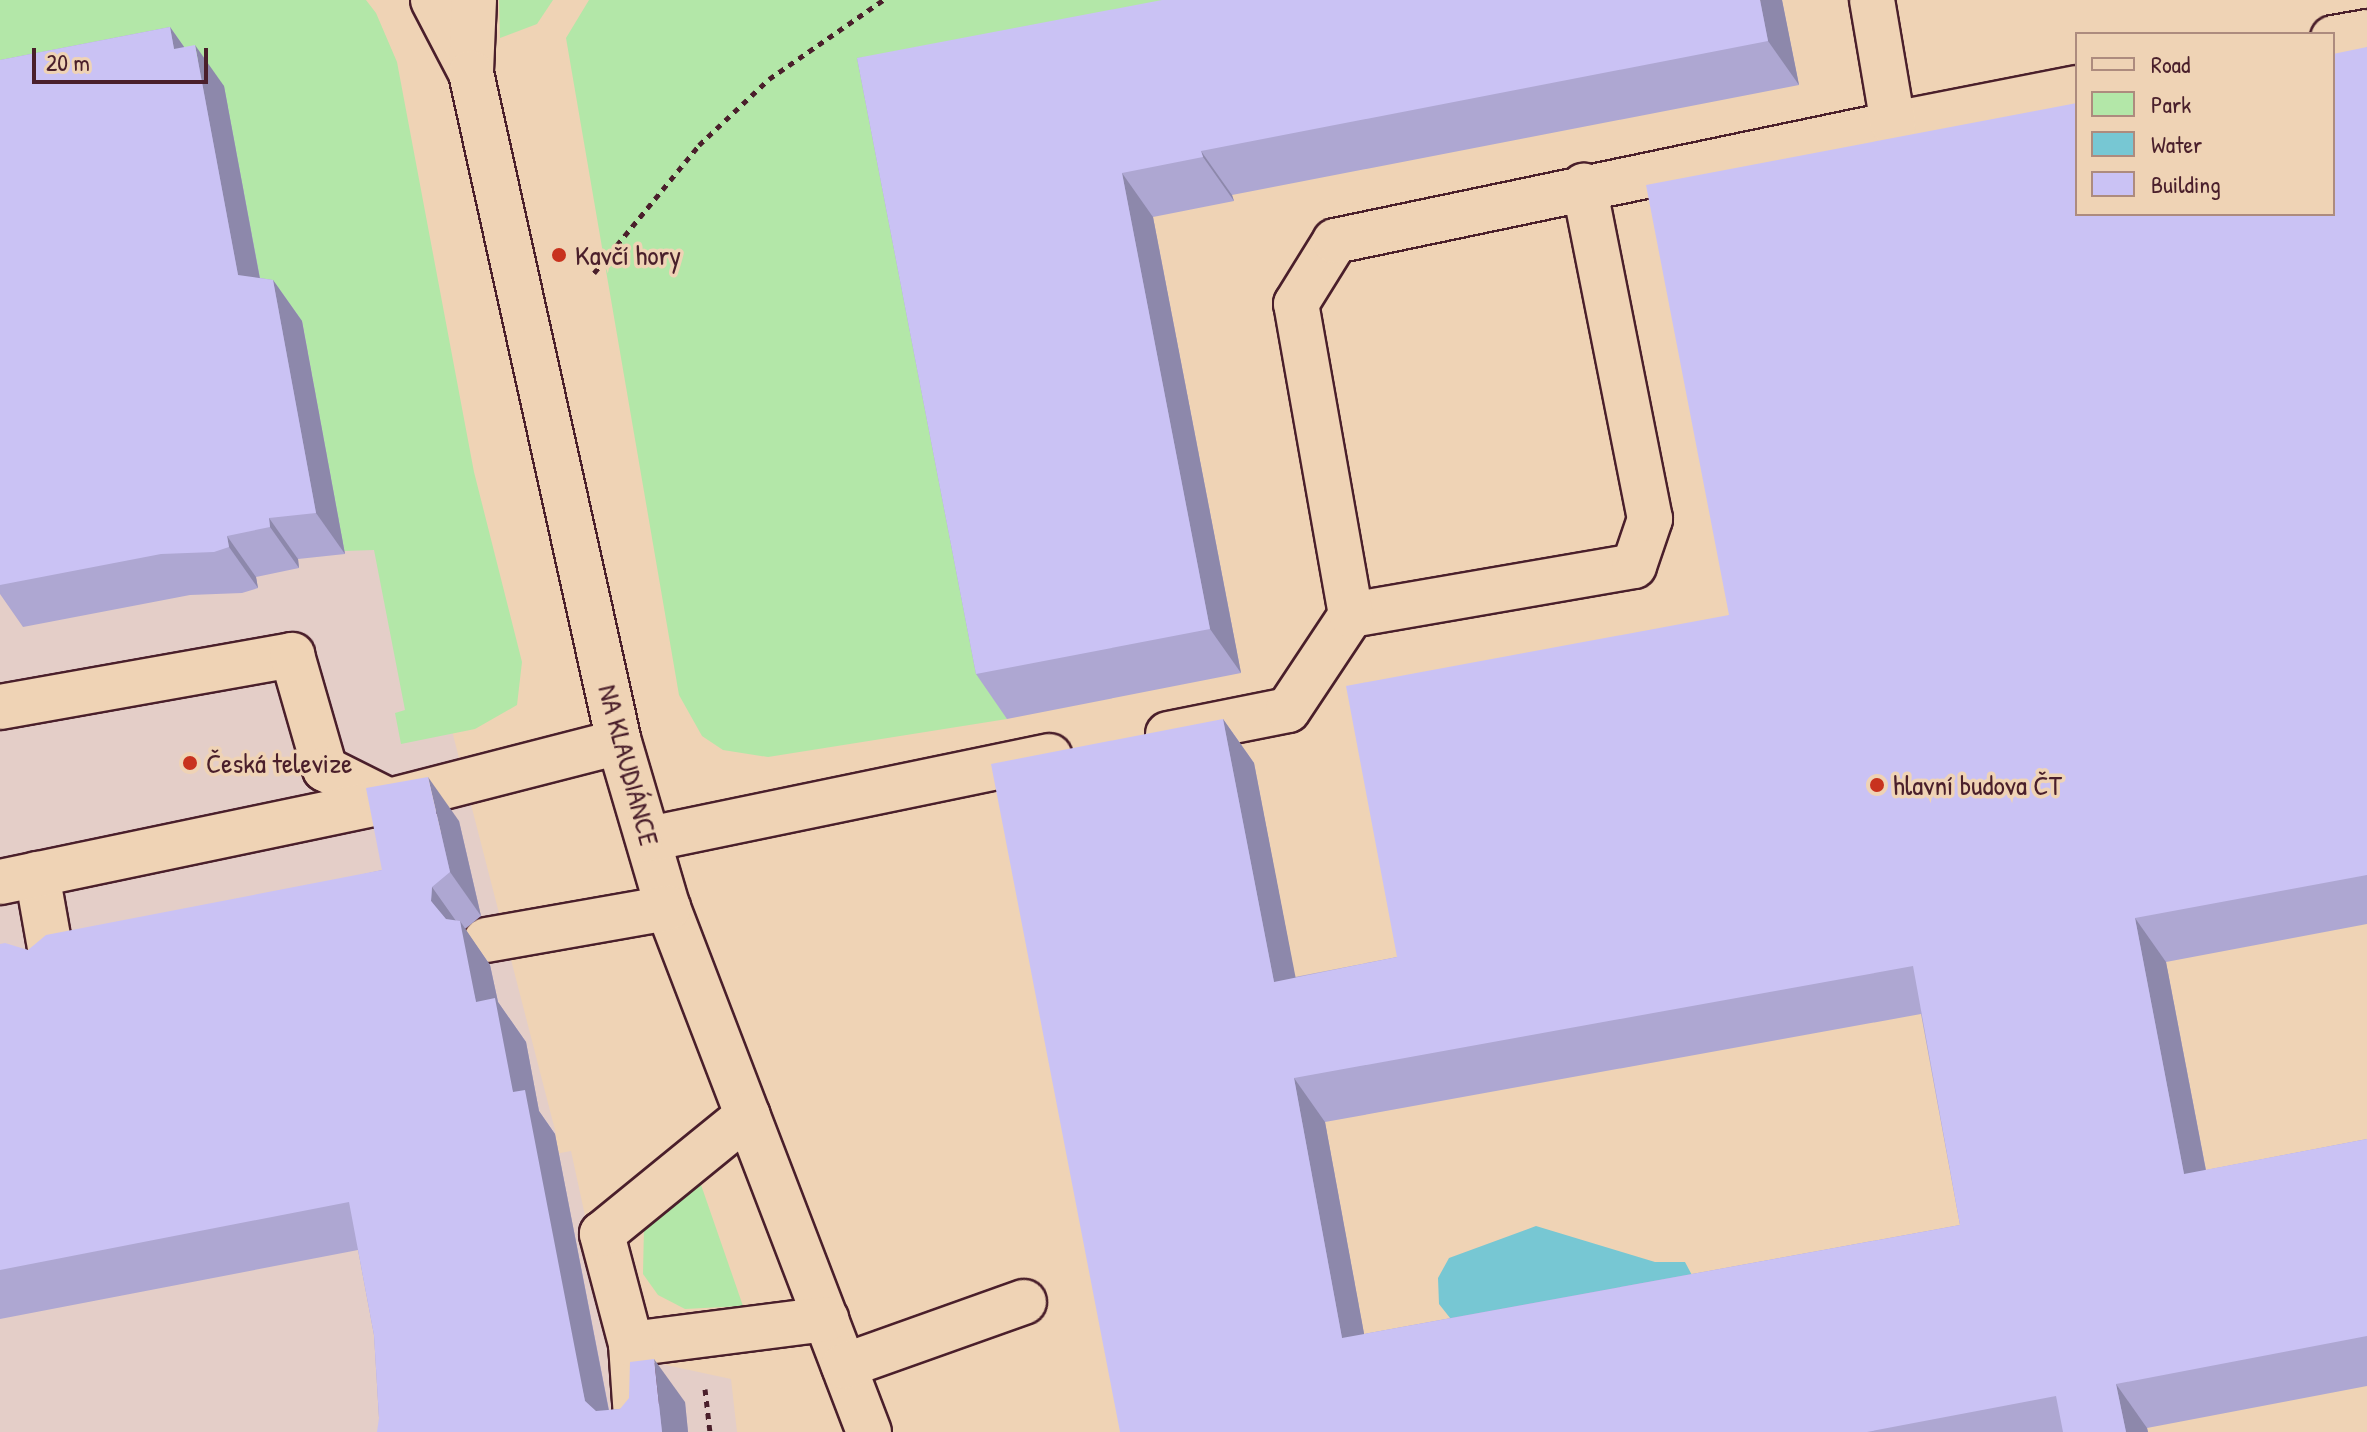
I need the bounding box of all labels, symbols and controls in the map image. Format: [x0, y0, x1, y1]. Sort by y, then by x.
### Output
scale bar [36, 32, 212, 82]
legend [2075, 32, 2335, 216]
text: 20 m [46, 46, 90, 78]
text: Road [2151, 48, 2190, 80]
text: Park [2151, 88, 2191, 120]
text: Water [2151, 128, 2202, 160]
text: Building [2151, 168, 2221, 200]
place label: Kavčí hory [575, 238, 681, 272]
marker: Kavčí hory [550, 246, 568, 264]
street label: NA KLAUDIÁNCE [591, 681, 667, 849]
place label: Česká televize [206, 746, 352, 780]
marker: Česká televize [181, 754, 199, 772]
place label: hlavní budova ČT [1893, 768, 2062, 802]
marker: hlavní budova ČT [1868, 776, 1886, 794]

